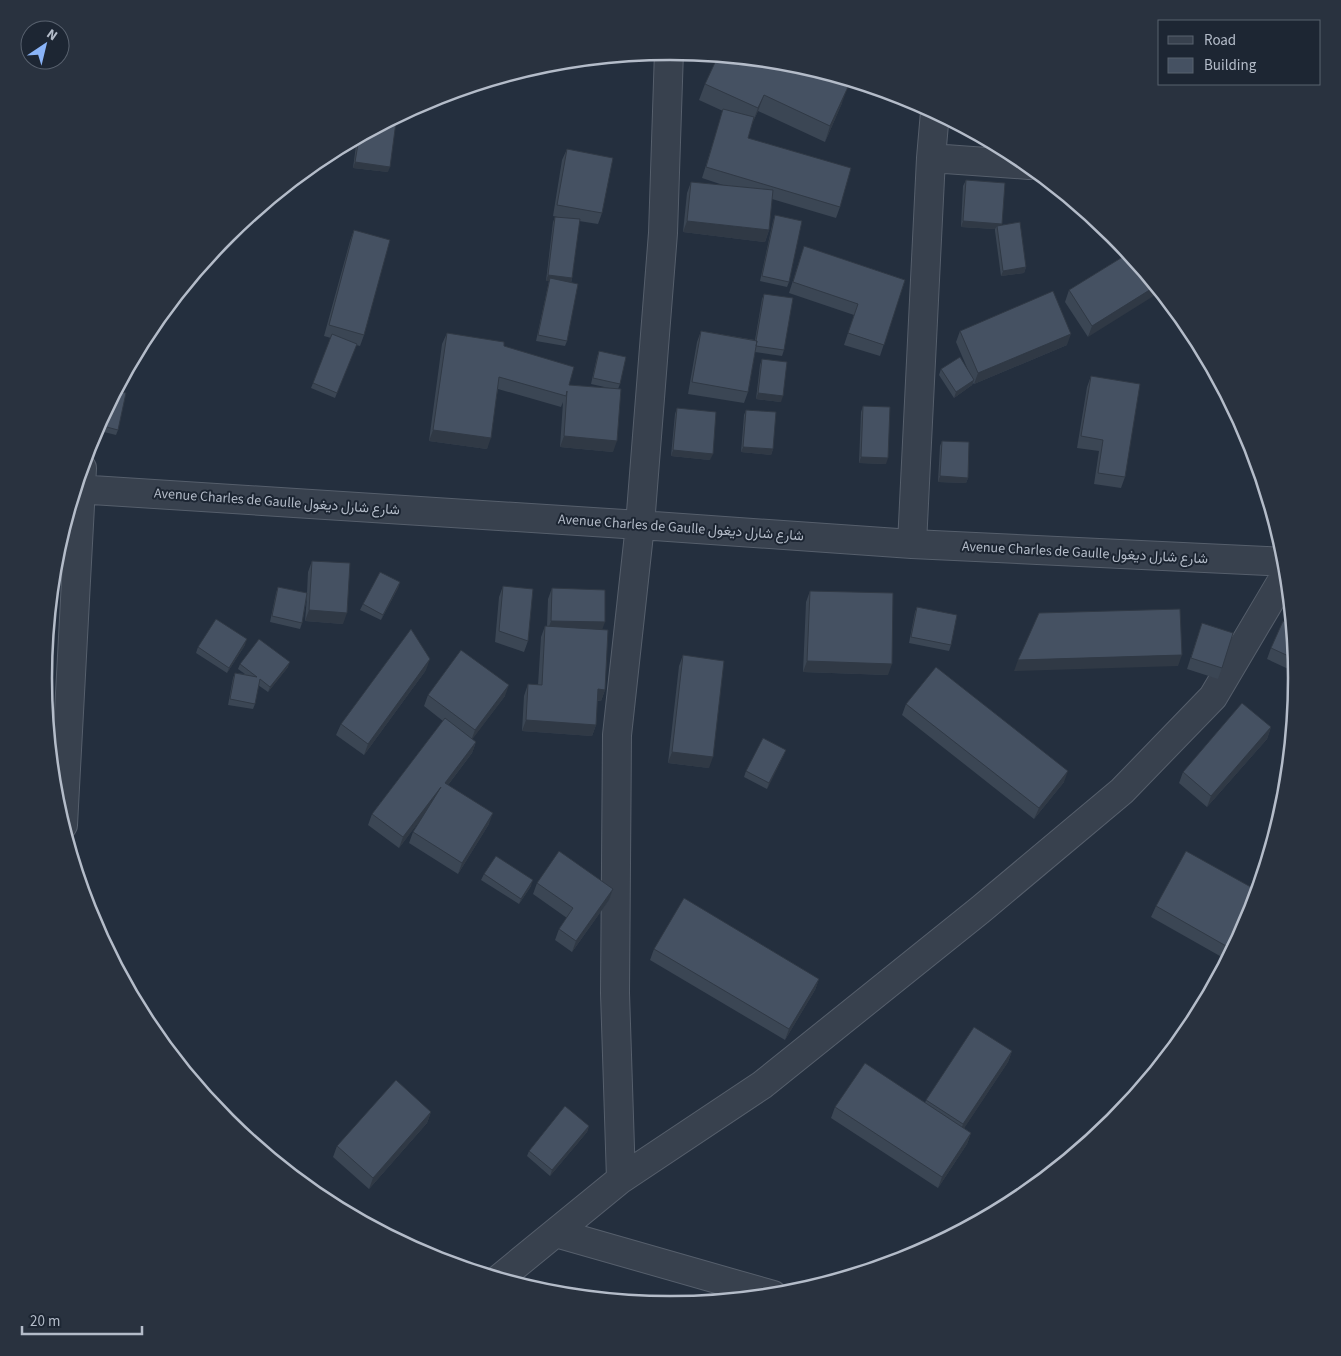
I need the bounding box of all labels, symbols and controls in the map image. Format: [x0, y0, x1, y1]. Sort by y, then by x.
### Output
north arrow [20, 20, 70, 70]
legend [1158, 20, 1321, 85]
text: N [42, 24, 61, 46]
text: Road [1204, 30, 1236, 51]
text: Building [1204, 55, 1257, 76]
street label: Avenue Charles de Gaulle شارع شارل ديغول [153, 483, 401, 521]
street label: Avenue Charles de Gaulle شارع شارل ديغول [557, 509, 805, 547]
street label: Avenue Charles de Gaulle شارع شارل ديغول [961, 537, 1209, 569]
scale bar [22, 1304, 142, 1336]
text: 20 m [30, 1311, 60, 1332]

